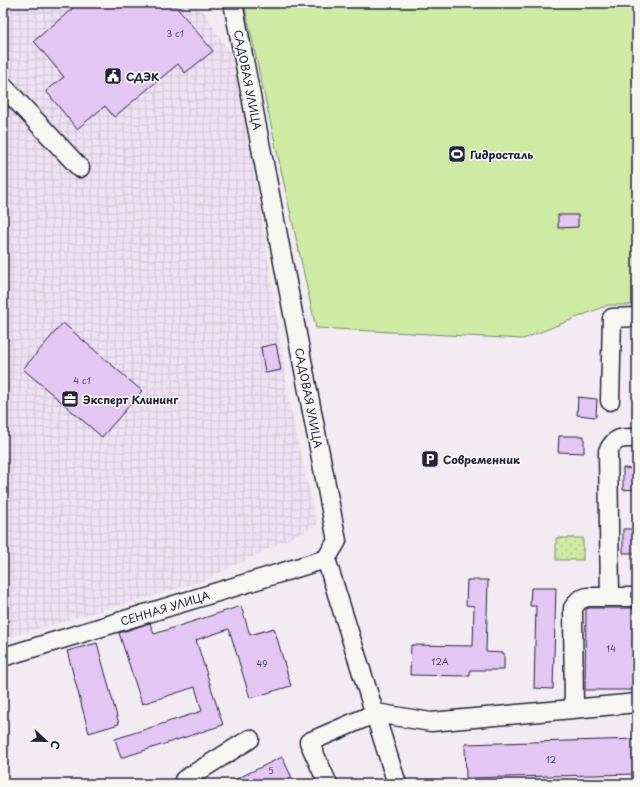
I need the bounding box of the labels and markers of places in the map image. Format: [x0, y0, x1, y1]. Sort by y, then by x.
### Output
public building icon: СДЭК [103, 66, 123, 86]
place label: СДЭК [126, 68, 159, 85]
sports icon: Гидросталь [447, 144, 467, 164]
place label: Гидросталь [470, 146, 533, 163]
office icon: Эксперт Клининг [60, 389, 80, 409]
place label: Эксперт Клининг [83, 391, 179, 408]
parking icon: Современник [420, 449, 440, 469]
place label: Современник [443, 451, 521, 468]

